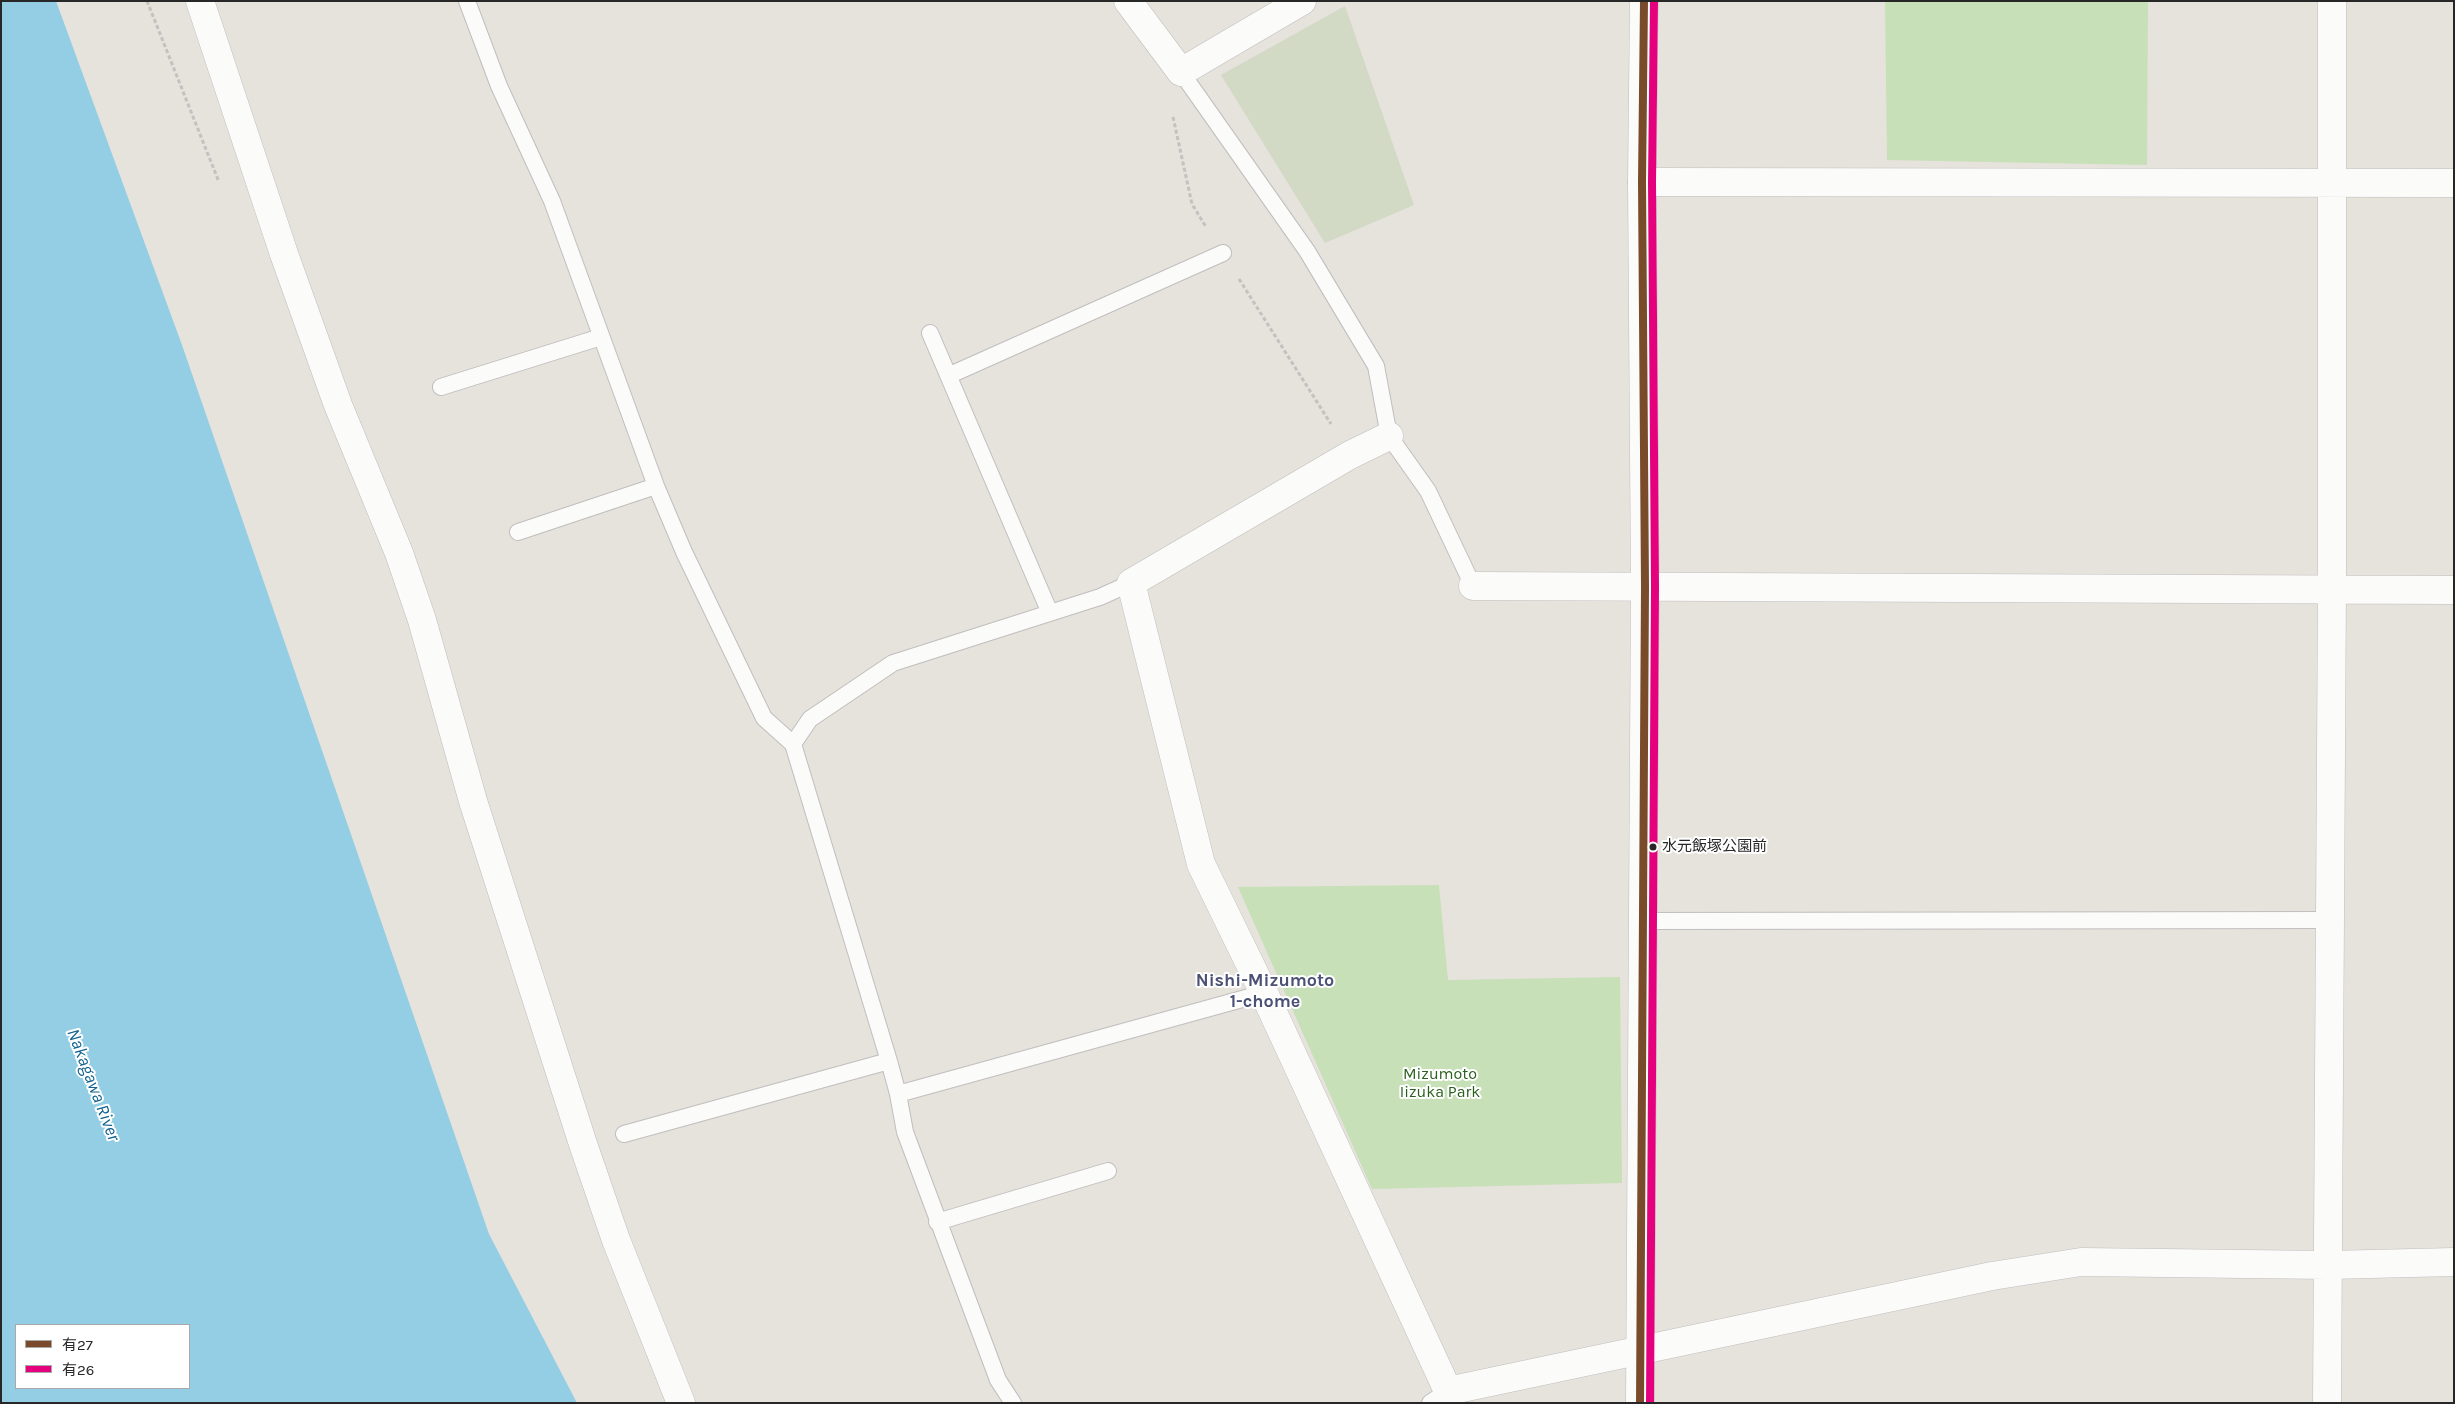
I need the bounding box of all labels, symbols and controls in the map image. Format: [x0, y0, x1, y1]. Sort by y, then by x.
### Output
place label: 水元飯塚公園前 [1662, 838, 1767, 856]
marker: 水元飯塚公園前 [1648, 842, 1658, 852]
district label: Nishi-Mizumoto 1-chome [1196, 970, 1334, 1012]
water label: Nakagawa River [62, 1026, 124, 1144]
park label: Mizumoto Iizuka Park [1400, 1064, 1480, 1102]
legend [15, 1324, 190, 1389]
text: 有27 [62, 1336, 93, 1354]
text: 有26 [62, 1361, 94, 1379]

